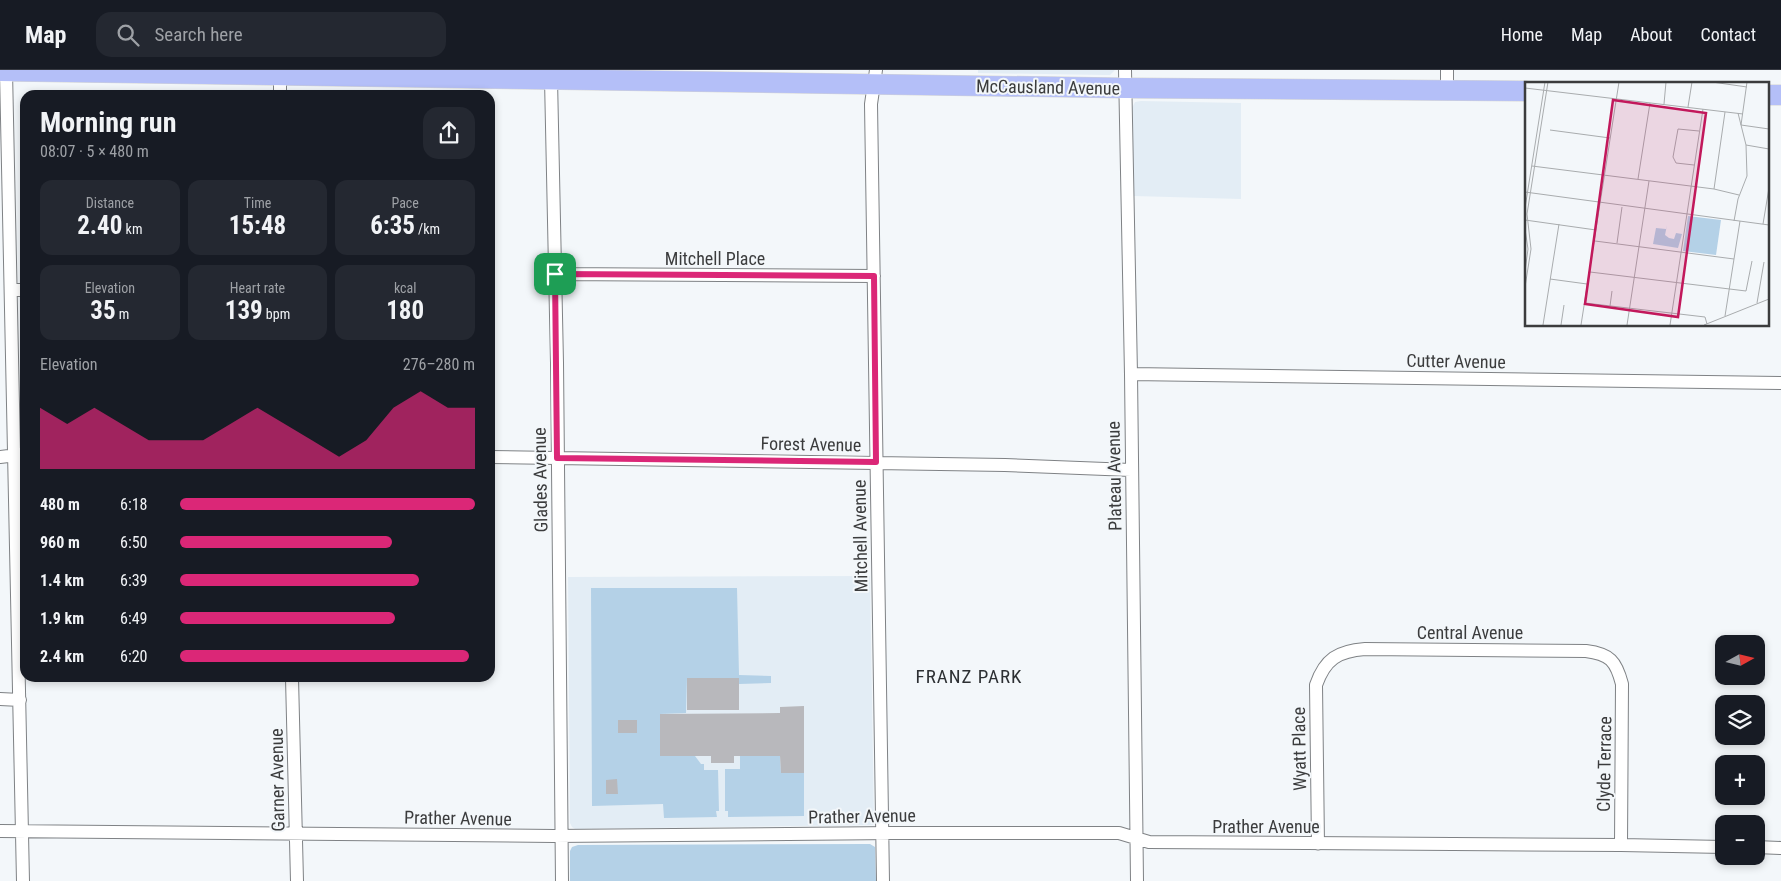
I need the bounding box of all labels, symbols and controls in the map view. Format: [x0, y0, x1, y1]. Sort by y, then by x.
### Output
search box [96, 12, 446, 57]
text: Map [25, 21, 66, 49]
icon: search [114, 21, 142, 49]
text: Search here [154, 23, 243, 46]
text: Home [1501, 24, 1543, 45]
text: Map [1571, 24, 1602, 45]
text: About [1630, 24, 1672, 45]
text: Contact [1700, 24, 1756, 45]
street label: McCausland Avenue [976, 75, 1120, 99]
inset map [1525, 82, 1768, 326]
text: Morning run [40, 106, 176, 139]
button: share [423, 107, 475, 159]
text: 08:07 · 5 × 480 m [40, 142, 149, 161]
text: Distance [86, 195, 134, 211]
text: Time [244, 195, 271, 211]
text: Pace [391, 195, 419, 211]
text: 2.40 [77, 211, 122, 240]
text: 15:48 [229, 211, 286, 240]
text: 6:35 [370, 211, 415, 240]
text: km [122, 221, 142, 237]
text: /km [415, 221, 440, 237]
street label: Mitchell Place [665, 248, 765, 269]
pin [534, 253, 576, 295]
icon: arrive [541, 260, 569, 288]
text: Elevation [85, 280, 135, 296]
text: Heart rate [230, 280, 285, 296]
text: kcal [394, 280, 416, 296]
text: 35 [90, 296, 116, 325]
text: 139 [225, 296, 263, 325]
text: 180 [386, 296, 424, 325]
text: m [116, 306, 129, 322]
text: bpm [263, 306, 290, 322]
street label: Cutter Avenue [1406, 350, 1506, 372]
text: Elevation [40, 355, 98, 374]
text: 276–280 m [403, 355, 475, 374]
street label: Plateau Avenue [1103, 421, 1125, 531]
street label: Glades Avenue [529, 427, 551, 533]
street label: Forest Avenue [760, 433, 862, 455]
street label: Mitchell Avenue [849, 479, 871, 593]
text: 480 m [40, 495, 80, 514]
text: 6:18 [120, 495, 147, 514]
text: 960 m [40, 533, 80, 552]
text: 6:50 [120, 533, 147, 552]
text: 1.4 km [40, 571, 84, 590]
text: 6:39 [120, 571, 147, 590]
text: 1.9 km [40, 609, 84, 628]
text: 6:49 [120, 609, 147, 628]
street label: Central Avenue [1417, 622, 1523, 643]
north arrow [1715, 635, 1765, 685]
map controls [1715, 635, 1765, 865]
text: 2.4 km [40, 647, 84, 666]
text: 6:20 [120, 647, 147, 666]
district label: FRANZ PARK [916, 665, 1022, 688]
button: layers [1715, 695, 1765, 745]
street label: Wyatt Place [1288, 707, 1310, 791]
street label: Clyde Terrace [1593, 716, 1615, 812]
street label: Garner Avenue [266, 728, 288, 832]
button: + [1715, 755, 1765, 805]
street label: Prather Avenue [808, 805, 916, 827]
street label: Prather Avenue [404, 807, 512, 829]
button: − [1715, 815, 1765, 865]
street label: Prather Avenue [1212, 816, 1320, 837]

